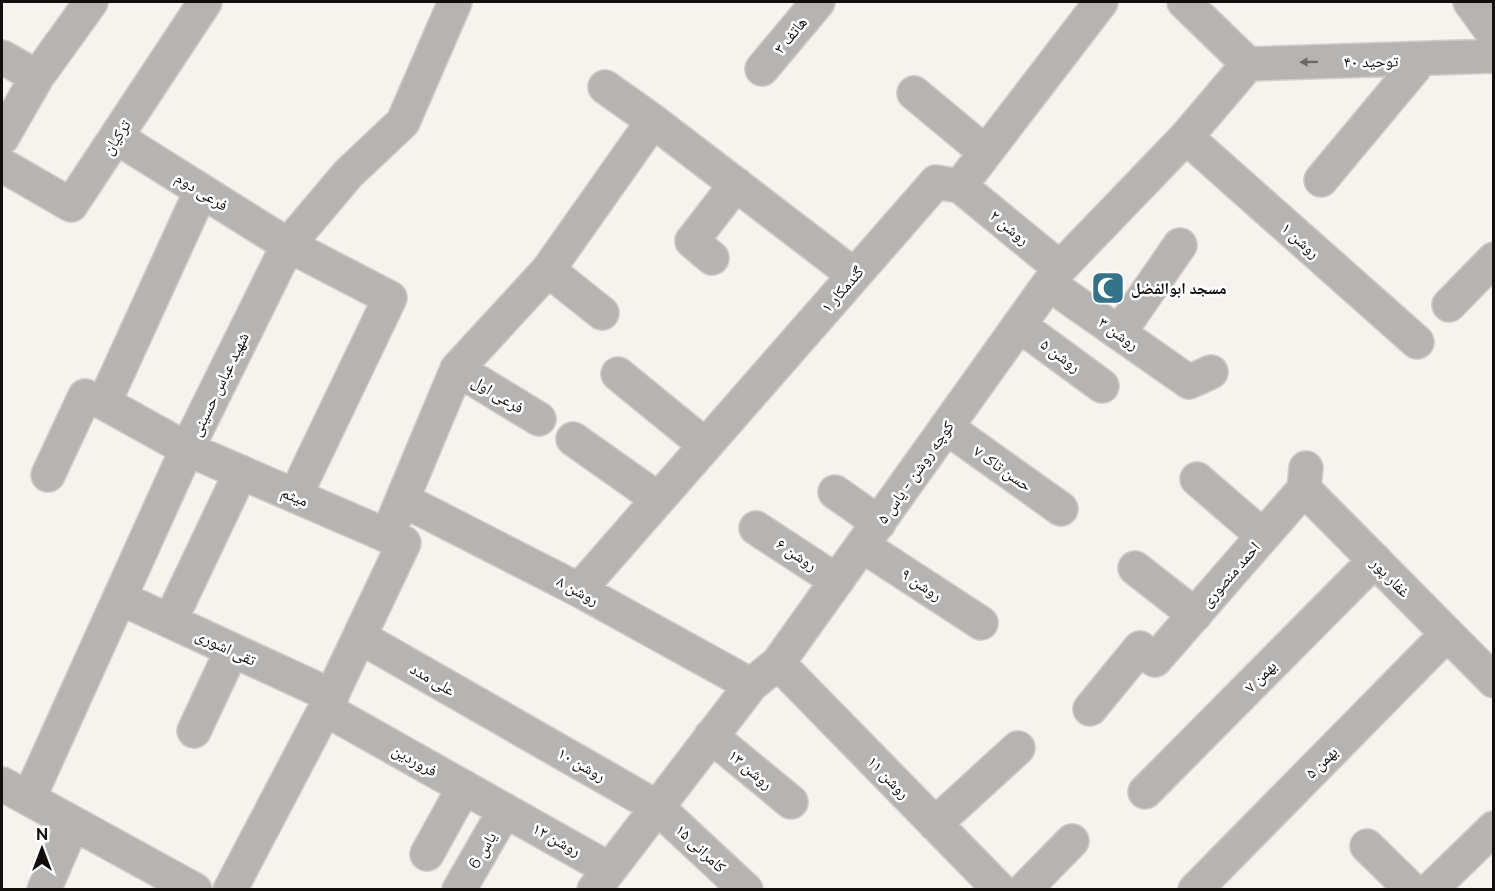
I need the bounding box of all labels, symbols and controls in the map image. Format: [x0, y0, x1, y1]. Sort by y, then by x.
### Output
street label: هاتف ۳ [770, 13, 811, 58]
street label: توحید ۴۰ [1343, 52, 1399, 71]
one-way arrow [1300, 58, 1319, 67]
street label: ترکیان [98, 116, 136, 159]
street label: فرعی دوم [171, 168, 231, 216]
street label: روشن ۲ [986, 206, 1033, 250]
street label: روشن ۱ [1277, 218, 1324, 263]
street label: گندمکار ۱ [817, 262, 868, 316]
mosque icon: مسجد ابوالفضل [1090, 270, 1126, 306]
place label: مسجد ابوالفضل [1131, 279, 1227, 298]
street label: روشن ۳ [1094, 313, 1143, 355]
street label: شهید عباس حسینی [186, 329, 254, 440]
street label: روشن ۵ [1036, 335, 1084, 377]
street label: فرعی اول [468, 372, 527, 418]
street label: کوچه روشن - یاس ۵ [873, 417, 959, 528]
street label: حسن تاک ۷ [969, 442, 1035, 496]
street label: میثم [278, 482, 311, 511]
street label: روشن ۶ [772, 534, 821, 575]
street label: احمد منصوری [1197, 538, 1265, 611]
street label: غفار پور [1366, 553, 1414, 601]
street label: روشن ۹ [897, 564, 946, 605]
street label: روشن ۸ [553, 572, 602, 610]
street label: تقی اشوری [192, 625, 259, 671]
street label: بهمن ۷ [1240, 656, 1281, 697]
street label: علی مدد [406, 659, 459, 701]
street label: فروردین [389, 740, 440, 781]
street label: بهمن ۵ [1301, 742, 1342, 783]
street label: روشن ۱۰ [554, 743, 609, 787]
street label: روشن ۱۳ [724, 745, 777, 794]
street label: روشن ۱۱ [863, 752, 914, 803]
north arrow [12, 819, 72, 879]
street label: روشن ۱۲ [529, 819, 584, 861]
street label: کامرانی ۱۵ [671, 820, 730, 877]
text: N [36, 825, 48, 844]
street label: یاس 6 [464, 828, 501, 873]

